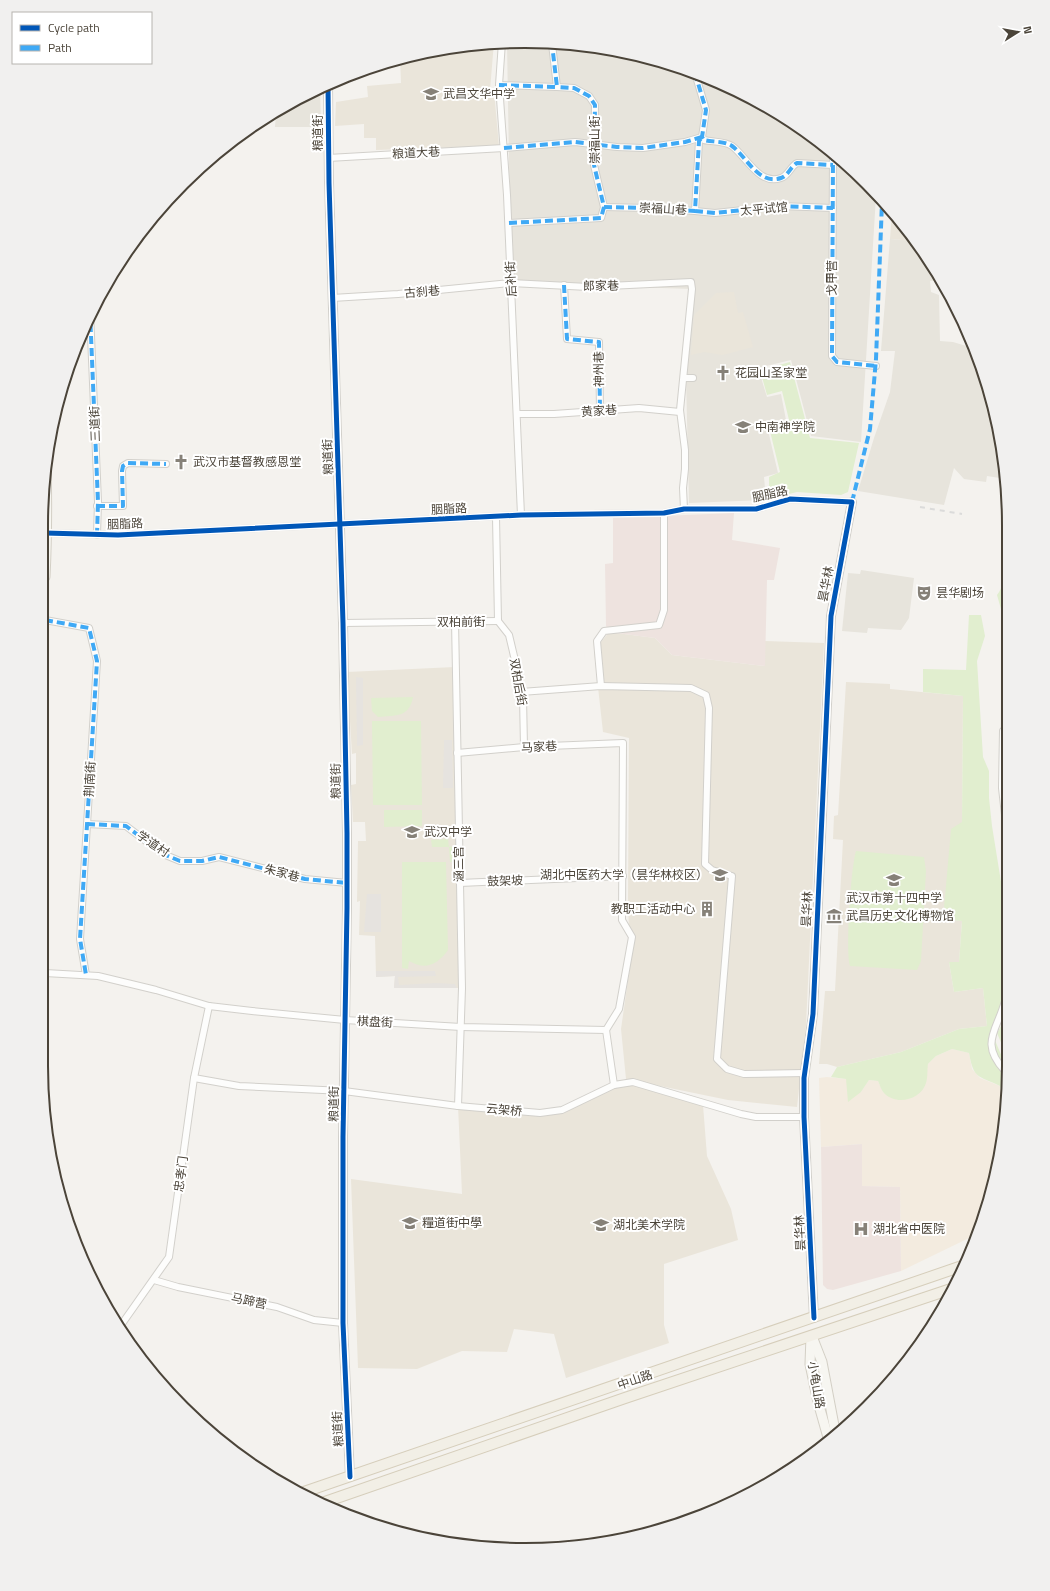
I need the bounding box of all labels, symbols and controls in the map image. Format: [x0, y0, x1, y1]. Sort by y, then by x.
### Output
legend [12, 12, 152, 64]
north arrow [998, 12, 1038, 52]
text: Cycle path [48, 18, 100, 37]
text: N [1019, 25, 1036, 35]
text: Path [48, 38, 72, 57]
place label: 武昌文华中学 [443, 84, 515, 103]
school or university icon: 武昌文华中学 [422, 85, 440, 103]
street label: 粮道街 [308, 115, 327, 151]
street label: 崇福山街 [585, 116, 604, 164]
street label: 粮道大巷 [392, 142, 440, 163]
street label: 太平试馆 [739, 197, 789, 220]
street label: 崇福山巷 [639, 198, 687, 219]
street label: 戈甲营 [822, 260, 841, 296]
street label: 后补街 [500, 261, 521, 298]
street label: 郎家巷 [583, 276, 619, 295]
street label: 古刹巷 [403, 280, 441, 303]
street label: 神州巷 [589, 351, 608, 387]
place label: 花园山圣家堂 [735, 363, 807, 382]
church icon: 花园山圣家堂 [714, 364, 732, 382]
street label: 黄家巷 [580, 400, 618, 421]
street label: 三道街 [84, 406, 105, 442]
place label: 中南神学院 [755, 417, 815, 436]
school or university icon: 中南神学院 [734, 418, 752, 436]
street label: 粮道街 [317, 439, 338, 475]
place label: 武汉市基督教感恩堂 [193, 452, 301, 471]
church icon: 武汉市基督教感恩堂 [172, 453, 190, 471]
street label: 胭脂路 [750, 480, 789, 507]
street label: 胭脂路 [430, 498, 467, 519]
street label: 胭脂路 [107, 513, 143, 534]
street label: 昙华林 [813, 564, 838, 603]
place label: 昙华剧场 [936, 583, 984, 602]
theatre icon: 昙华剧场 [915, 584, 933, 602]
street label: 双柏前街 [437, 612, 485, 631]
street label: 双柏后街 [505, 657, 532, 707]
street label: 马家巷 [520, 736, 557, 757]
street label: 荆南街 [79, 760, 100, 797]
street label: 粮道街 [326, 763, 345, 799]
place label: 武汉中学 [424, 822, 472, 841]
school or university icon: 武汉中学 [403, 823, 421, 841]
street label: 学道村 [133, 826, 174, 862]
street label: 涵三宫 [449, 846, 468, 882]
street label: 朱家巷 [262, 859, 302, 886]
place label: 湖北中医药大学（昙华林校区） [540, 865, 708, 884]
school or university icon: 湖北中医药大学（昙华林校区） [711, 866, 729, 884]
street label: 鼓架坡 [487, 870, 523, 891]
school or university icon: 武汉市第十四中学 [885, 871, 903, 889]
place label: 武汉市第十四中学 [846, 888, 942, 907]
street label: 昙华林 [796, 890, 817, 927]
place label: 教职工活动中心 [611, 899, 695, 918]
building icon: 教职工活动中心 [698, 900, 716, 918]
place label: 武昌历史文化博物馆 [846, 906, 954, 925]
museum icon: 武昌历史文化博物馆 [825, 907, 843, 925]
street label: 棋盘街 [357, 1011, 394, 1032]
street label: 粮道街 [324, 1086, 343, 1122]
street label: 云架桥 [485, 1098, 523, 1121]
street label: 忠孝门 [169, 1155, 192, 1193]
place label: 糧道街中學 [422, 1213, 482, 1232]
school or university icon: 糧道街中學 [401, 1214, 419, 1232]
place label: 湖北美术学院 [613, 1215, 685, 1234]
street label: 昙华林 [789, 1215, 810, 1252]
school or university icon: 湖北美术学院 [592, 1216, 610, 1234]
place label: 湖北省中医院 [873, 1219, 945, 1238]
hospital icon: 湖北省中医院 [852, 1220, 870, 1238]
street label: 马蹄营 [230, 1287, 269, 1314]
street label: 小龟山路 [803, 1360, 830, 1410]
street label: 中山路 [615, 1365, 655, 1394]
street label: 粮道街 [327, 1411, 348, 1448]

